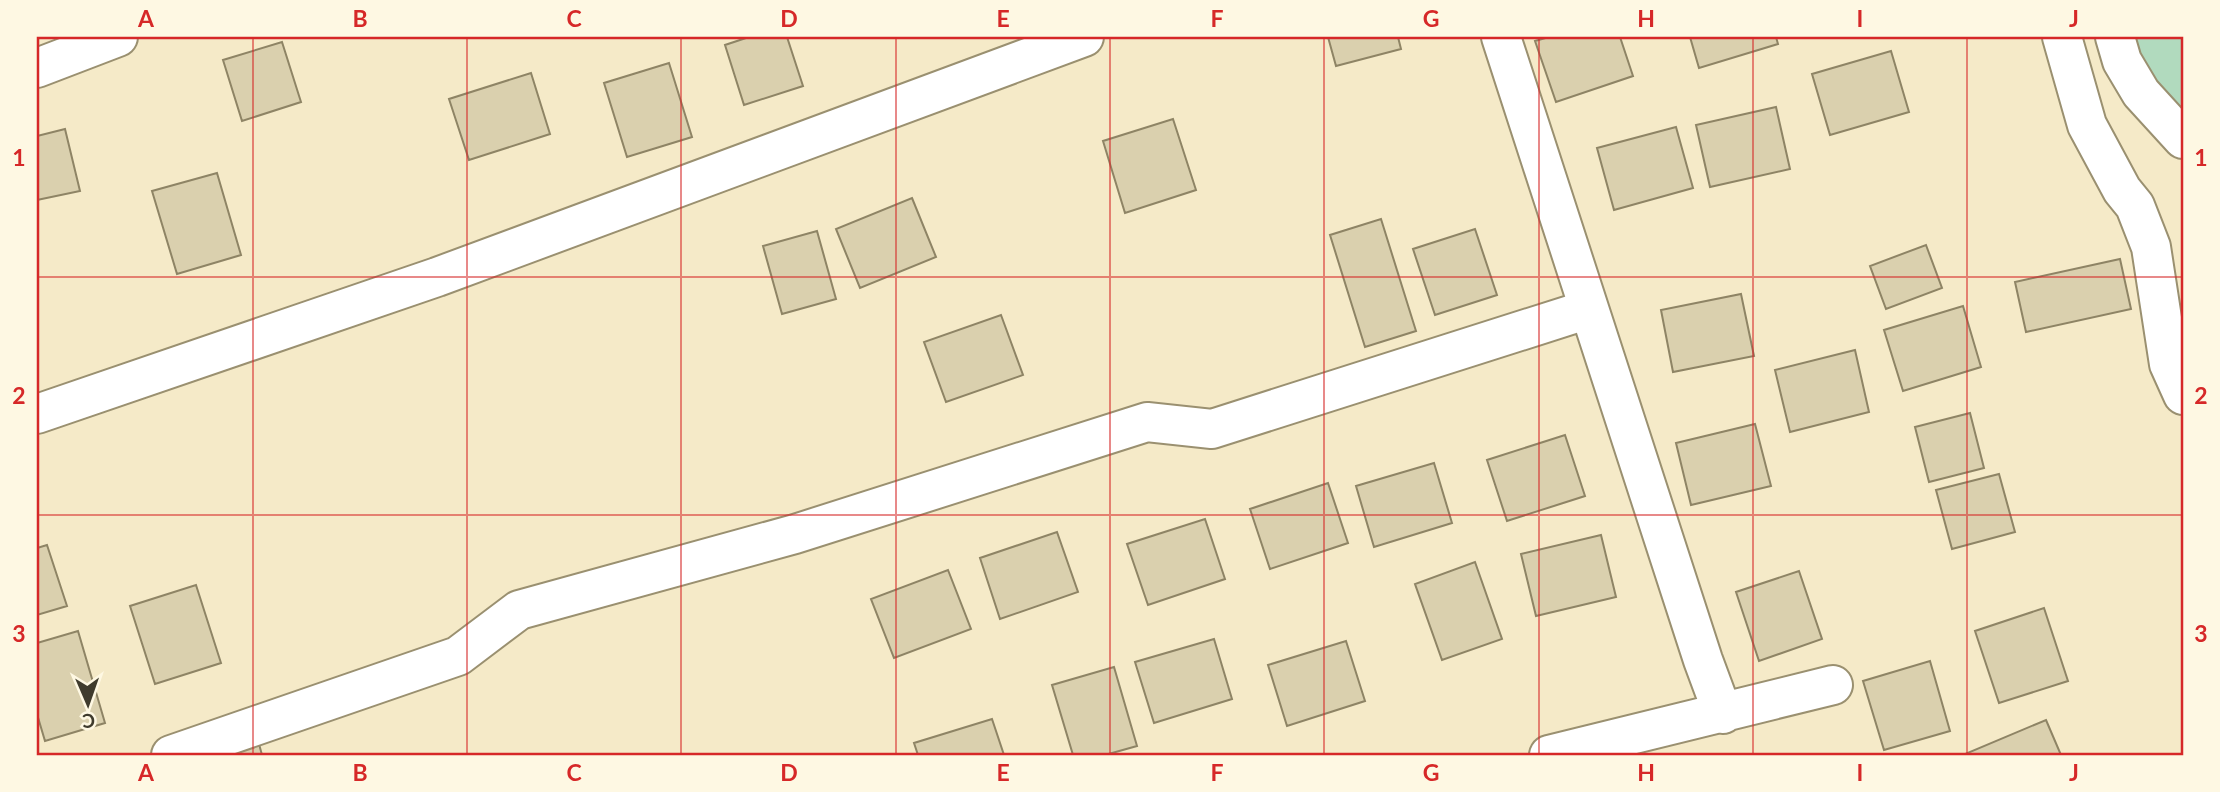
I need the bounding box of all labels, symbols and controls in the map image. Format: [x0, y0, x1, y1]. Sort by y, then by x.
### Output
text: A [137, 4, 155, 32]
text: B [352, 4, 368, 32]
text: C [566, 4, 582, 32]
text: D [780, 4, 798, 32]
text: E [996, 4, 1010, 32]
text: F [1210, 4, 1224, 32]
text: G [1423, 4, 1439, 32]
text: H [1637, 4, 1655, 32]
text: I [1857, 4, 1863, 32]
text: J [2069, 4, 2079, 32]
text: 1 [12, 143, 26, 171]
text: 1 [2194, 143, 2208, 171]
text: 2 [12, 381, 26, 409]
text: 2 [2194, 381, 2208, 409]
text: 3 [12, 619, 26, 647]
text: 3 [2194, 619, 2208, 647]
north arrow [52, 670, 122, 740]
text: С [82, 710, 95, 733]
text: A [137, 758, 155, 786]
text: B [352, 758, 368, 786]
text: C [566, 758, 582, 786]
text: D [780, 758, 798, 786]
text: E [996, 758, 1010, 786]
text: F [1210, 758, 1224, 786]
text: G [1423, 758, 1439, 786]
text: H [1637, 758, 1655, 786]
text: I [1857, 758, 1863, 786]
text: J [2069, 758, 2079, 786]

